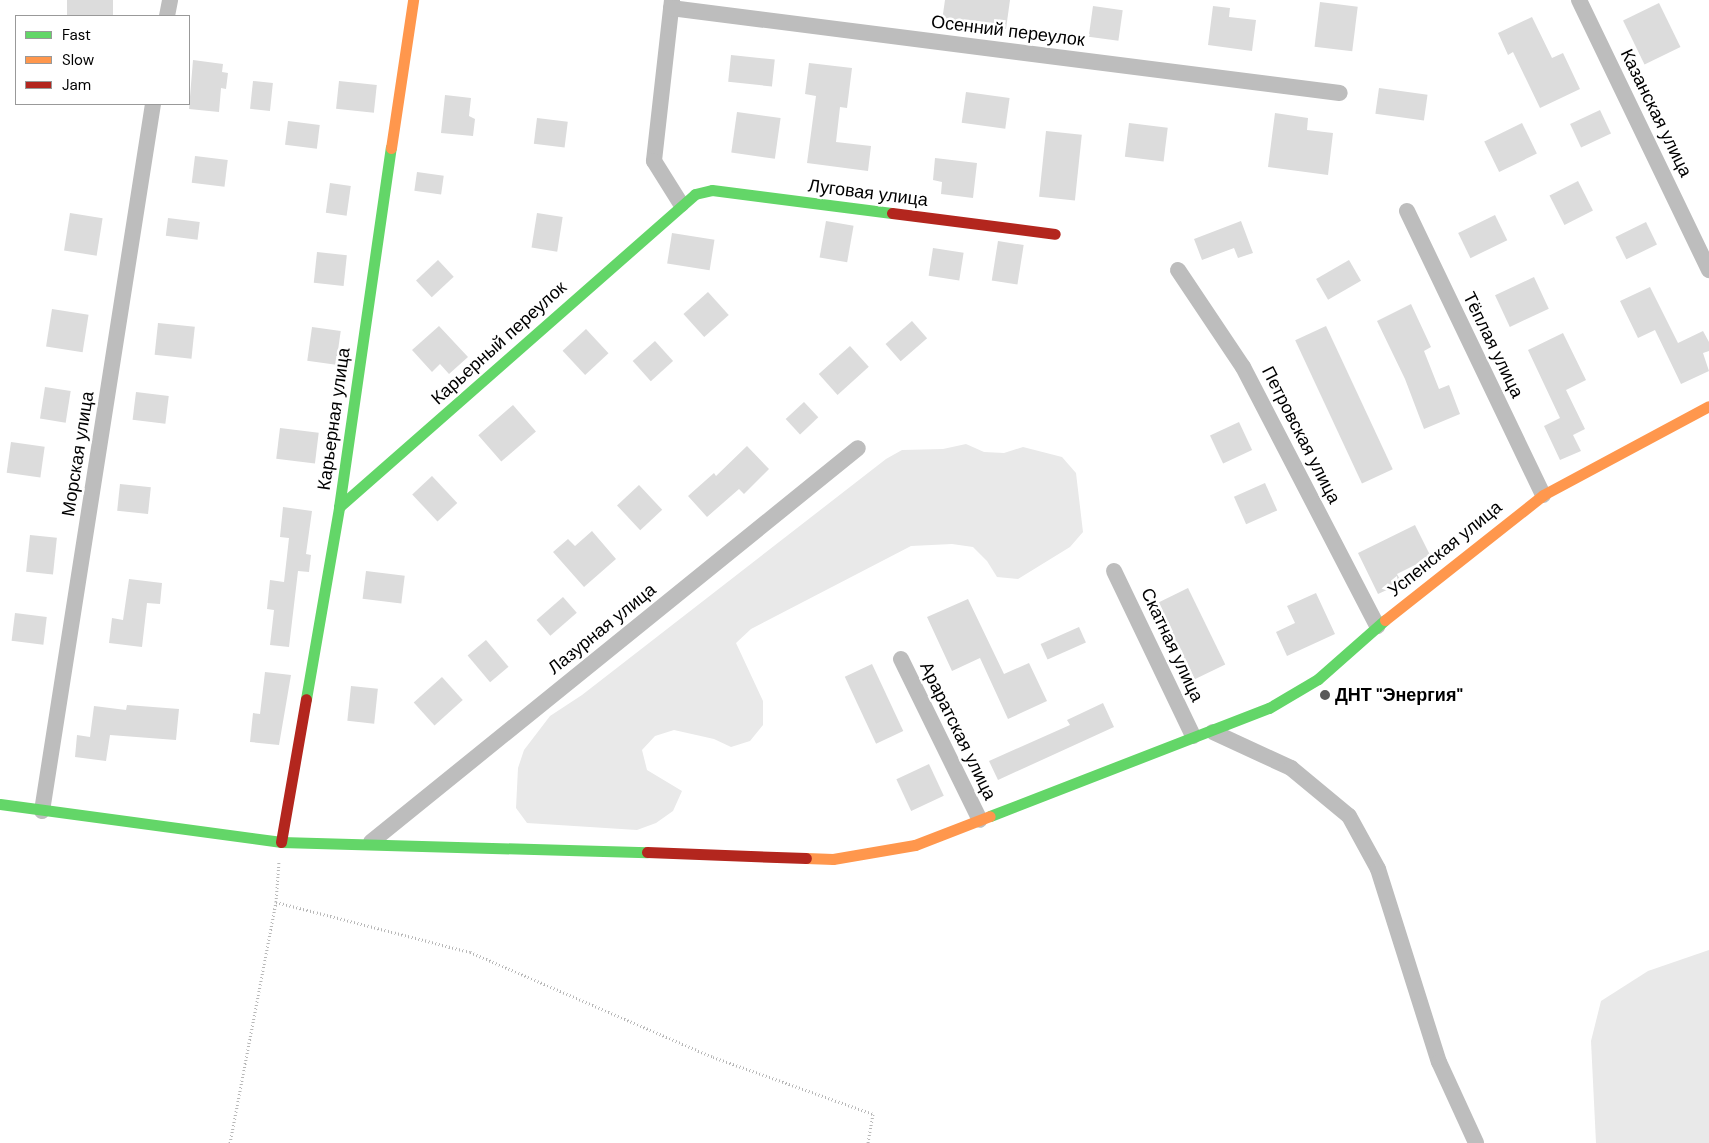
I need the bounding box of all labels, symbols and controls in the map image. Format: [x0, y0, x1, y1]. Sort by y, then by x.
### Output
street label: Осенний переулок [930, 11, 1086, 51]
legend [15, 15, 190, 105]
text: Fast [62, 25, 91, 45]
street label: Казанская улица [1616, 45, 1696, 181]
text: Slow [62, 50, 94, 70]
text: Jam [62, 75, 91, 95]
street label: Луговая улица [807, 175, 929, 211]
street label: Карьерный переулок [427, 277, 571, 409]
street label: Тёплая улица [1458, 288, 1528, 402]
street label: Карьерная улица [313, 346, 355, 492]
street label: Петровская улица [1257, 363, 1345, 507]
street label: Морская улица [57, 390, 99, 518]
street label: Успенская улица [1384, 496, 1506, 602]
street label: Лазурная улица [544, 579, 660, 679]
street label: Скатная улица [1136, 585, 1208, 705]
street label: Араратская улица [915, 658, 1001, 804]
place label: ДНТ "Энергия" [1335, 684, 1463, 706]
marker: ДНТ "Энергия" [1319, 689, 1331, 701]

